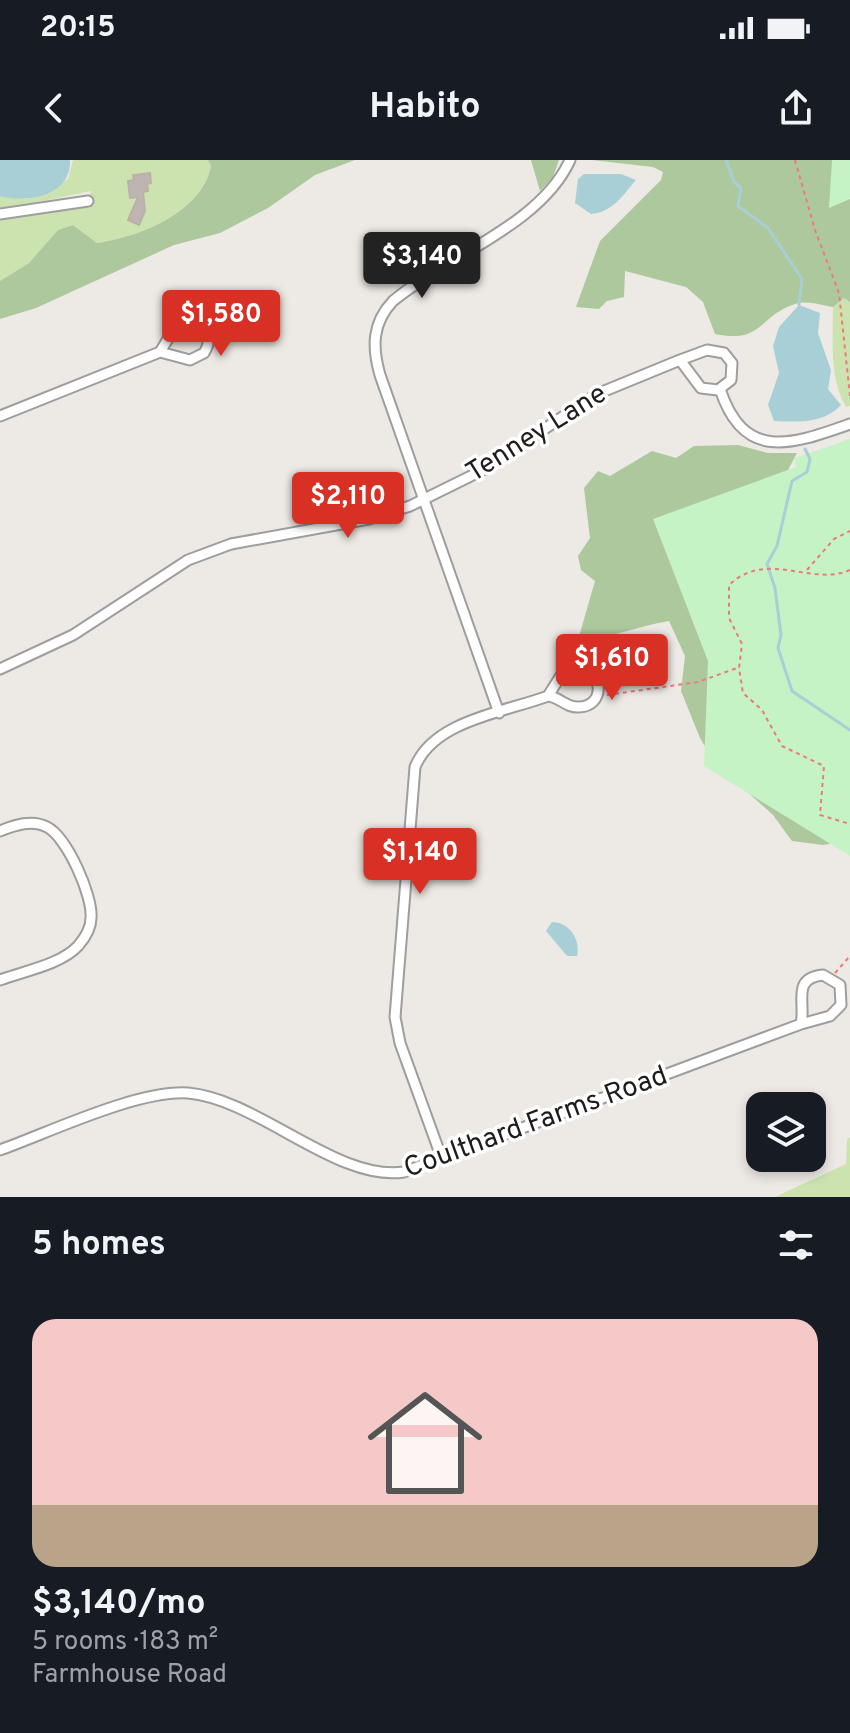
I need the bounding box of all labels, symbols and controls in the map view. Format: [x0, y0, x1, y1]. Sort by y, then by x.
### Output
text: 20:15 [40, 10, 116, 47]
text: Habito [369, 85, 481, 131]
icon: back [32, 86, 76, 130]
icon: share [774, 86, 818, 130]
pin: $3,140 [357, 232, 487, 300]
text: $3,140 [381, 241, 463, 274]
pin: $1,580 [156, 290, 286, 358]
text: $1,580 [180, 299, 262, 332]
street label: Tenney Lane [460, 377, 614, 491]
pin: $2,110 [283, 472, 413, 540]
text: $2,110 [310, 481, 386, 514]
pin: $1,610 [547, 634, 677, 702]
text: $1,610 [574, 643, 650, 676]
pin: $1,140 [355, 828, 485, 896]
text: $1,140 [381, 837, 459, 870]
street label: Coulthard Farms Road [399, 1059, 673, 1187]
map controls [746, 1092, 826, 1172]
button: layers [746, 1092, 826, 1172]
icon: filters [774, 1223, 818, 1267]
text: 5 homes [32, 1224, 166, 1267]
icon: home [353, 1371, 497, 1515]
text: $3,140/mo [32, 1583, 205, 1626]
text: 5 rooms · 183 m² [32, 1626, 218, 1659]
text: Farmhouse Road [32, 1659, 227, 1692]

